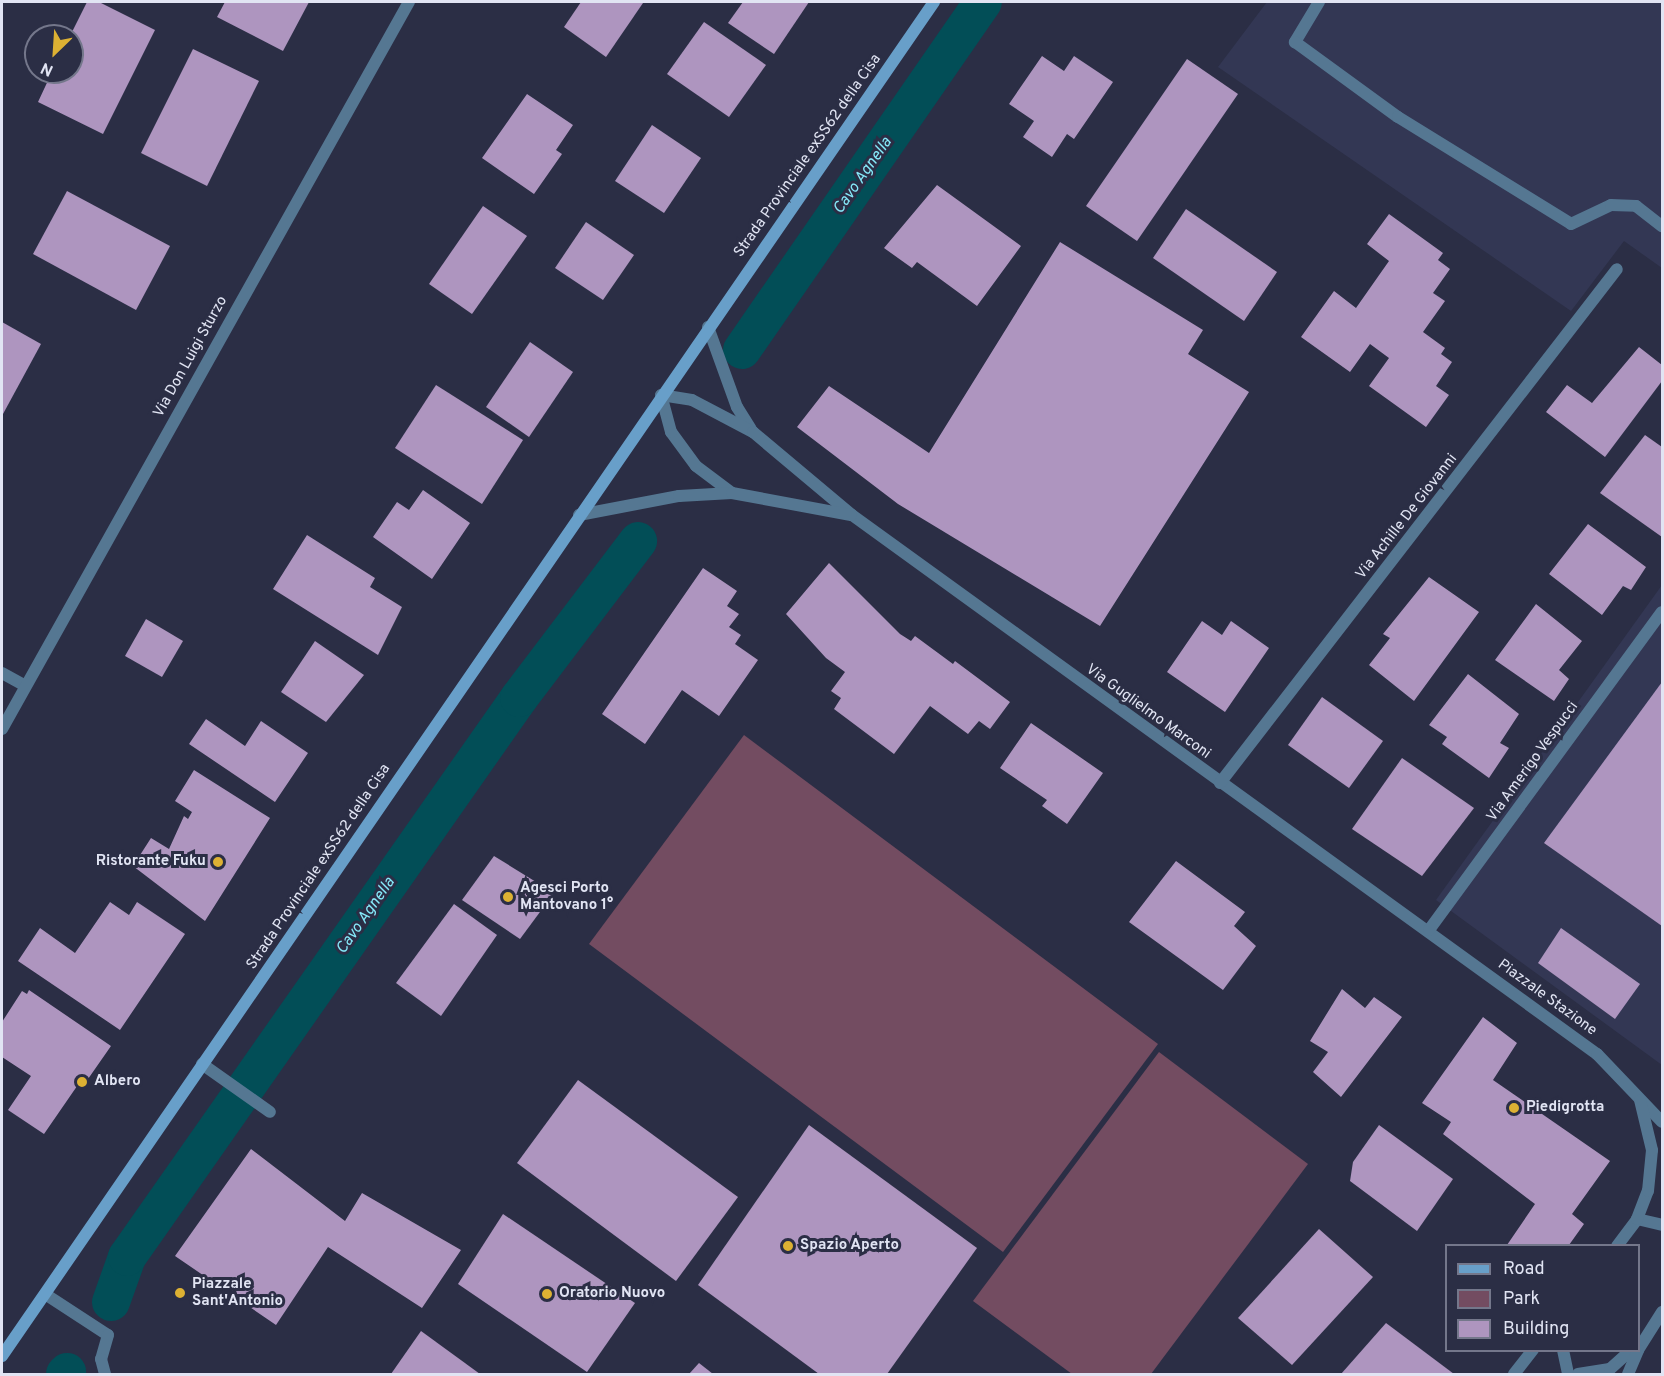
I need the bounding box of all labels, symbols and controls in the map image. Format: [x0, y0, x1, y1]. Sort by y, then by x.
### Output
north arrow [24, 24, 84, 84]
street label: Strada Provinciale exSS62 della Cisa [731, 51, 885, 261]
text: N [38, 57, 57, 80]
water label: Cavo Agnella [829, 134, 897, 218]
street label: Via Don Luigi Sturzo [150, 293, 232, 421]
street label: Via Achille De Giovanni [1352, 451, 1462, 583]
street label: Via Guglielmo Marconi [1082, 661, 1214, 763]
street label: Via Amerigo Vespucci [1483, 698, 1583, 826]
street label: Strada Provinciale exSS62 della Cisa [243, 761, 395, 973]
place label: Ristorante Fuku [96, 853, 206, 871]
marker: Ristorante Fuku [211, 855, 225, 869]
water label: Cavo Agnella [332, 874, 400, 958]
place label: Agesci Porto Mantovano 1° [520, 879, 613, 914]
marker: Agesci Porto Mantovano 1° [501, 890, 515, 904]
street label: Piazzale Stazione [1494, 956, 1600, 1040]
place label: Albero [94, 1073, 141, 1091]
marker: Albero [75, 1075, 89, 1089]
place label: Piedigrotta [1526, 1099, 1604, 1117]
marker: Piedigrotta [1507, 1101, 1521, 1115]
place label: Spazio Aperto [800, 1237, 899, 1255]
marker: Spazio Aperto [781, 1239, 795, 1253]
legend [1445, 1244, 1640, 1352]
text: Road [1503, 1258, 1545, 1281]
place label: Piazzale Sant'Antonio [192, 1275, 283, 1310]
place label: Oratorio Nuovo [559, 1285, 665, 1303]
marker: Piazzale Sant'Antonio [173, 1286, 187, 1300]
marker: Oratorio Nuovo [540, 1287, 554, 1301]
text: Park [1503, 1288, 1540, 1311]
text: Building [1503, 1318, 1569, 1341]

